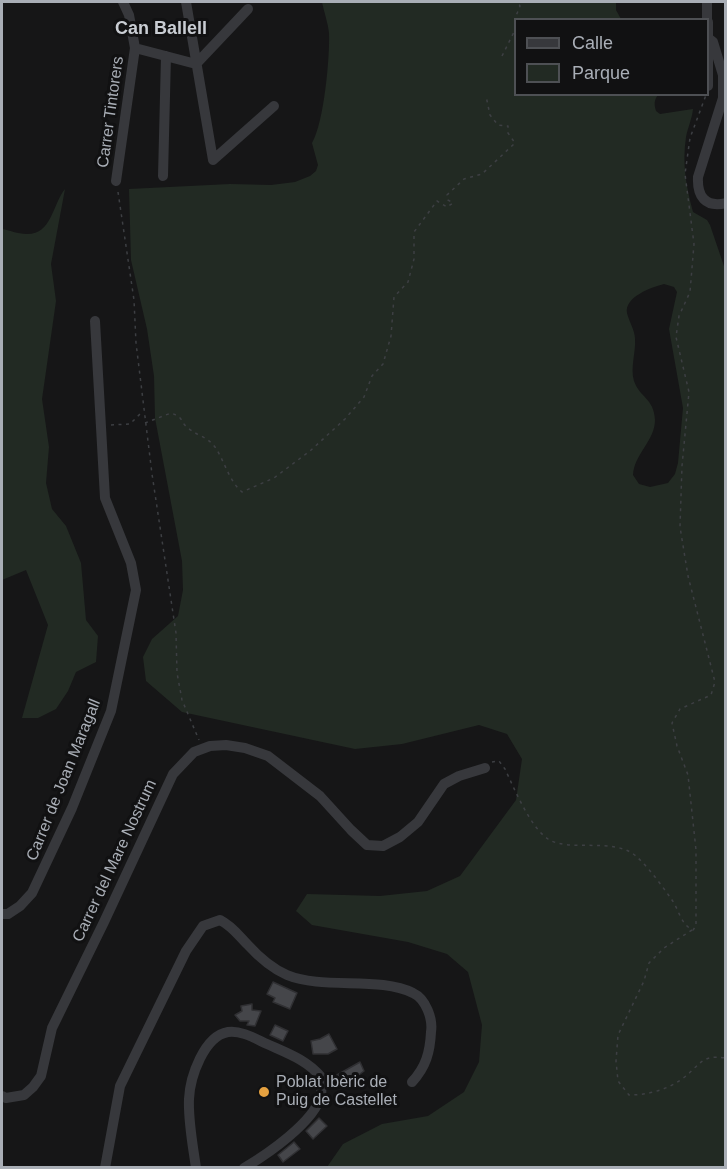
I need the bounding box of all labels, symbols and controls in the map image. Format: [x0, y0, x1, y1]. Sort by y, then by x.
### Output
district label: Can Ballell [115, 18, 207, 40]
legend [514, 18, 709, 96]
text: Calle [572, 33, 613, 53]
street label: Carrer Tintorers [94, 55, 128, 169]
text: Parque [572, 63, 630, 83]
street label: Carrer de Joan Maragall [23, 696, 105, 864]
street label: Carrer del Mare Nostrum [69, 777, 161, 945]
place label: Poblat Ibèric de Puig de Castellet [276, 1073, 397, 1111]
marker: Poblat Ibèric de Puig de Castellet [257, 1085, 271, 1099]

